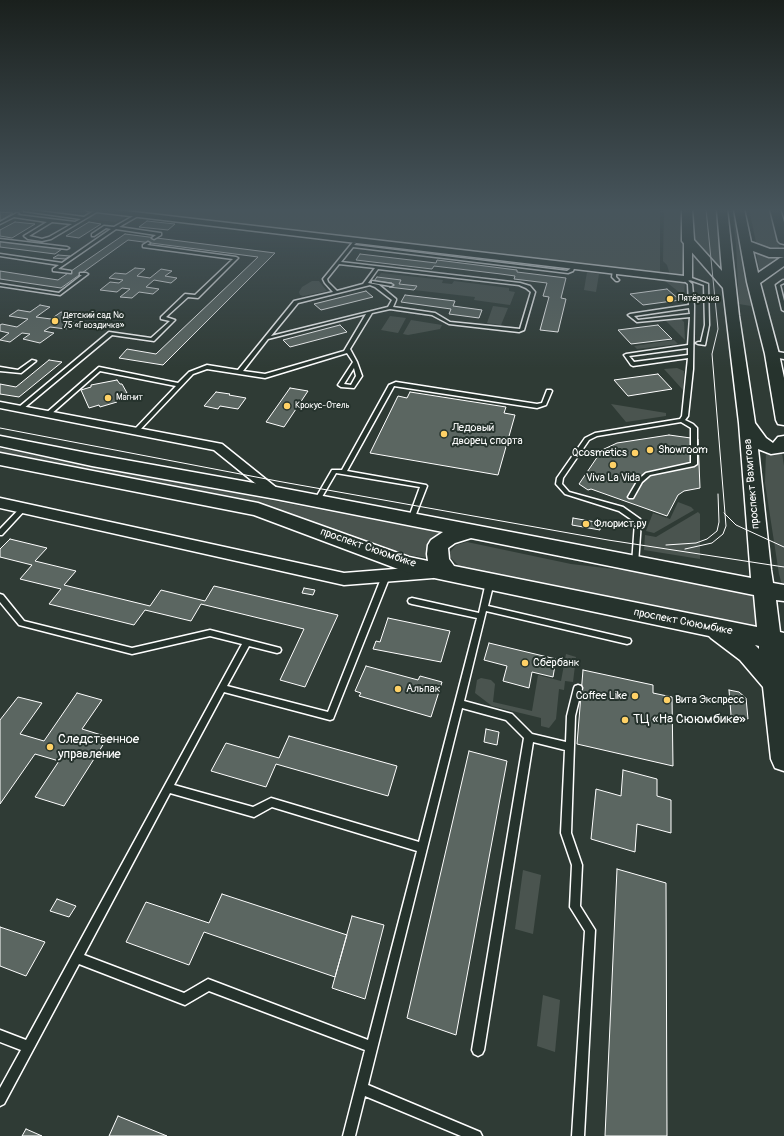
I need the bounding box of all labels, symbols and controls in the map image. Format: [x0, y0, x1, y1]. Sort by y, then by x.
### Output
marker: Пятёрочка [665, 294, 675, 304]
place label: Пятёрочка [678, 294, 719, 304]
place label: Детский сад № 75 «Гвоздичка» [63, 311, 124, 332]
marker: Детский сад № 75 «Гвоздичка» [50, 316, 60, 326]
marker: Магнит [103, 393, 113, 403]
place label: Магнит [116, 393, 143, 403]
marker: Крокус-Отель [282, 401, 292, 411]
place label: Крокус-Отель [295, 401, 350, 411]
place label: Ледовый дворец спорта [452, 421, 523, 447]
marker: Ледовый дворец спорта [439, 429, 449, 439]
street label: проспект Вахитова [741, 438, 763, 530]
place label: Showroom [658, 443, 708, 457]
marker: Showroom [645, 445, 655, 455]
place label: Qcosmetics [572, 446, 627, 460]
marker: Qcosmetics [630, 448, 640, 458]
marker: Viva La Vida [608, 460, 618, 470]
place label: Viva La Vida [586, 471, 640, 485]
place label: Флорист.ру [594, 517, 646, 531]
marker: Флорист.ру [581, 519, 591, 529]
street label: проспект Сююмбике [318, 525, 418, 571]
street label: проспект Сююмбике [632, 606, 734, 638]
place label: Сбербанк [533, 656, 579, 670]
marker: Сбербанк [520, 658, 530, 668]
place label: Альпак [406, 682, 440, 696]
marker: Альпак [393, 684, 403, 694]
place label: Coffee Like [576, 689, 627, 703]
marker: Coffee Like [630, 691, 640, 701]
place label: Вита Экспресс [675, 693, 744, 707]
marker: Вита Экспресс [662, 695, 672, 705]
place label: ТЦ «На Сююмбике» [633, 712, 746, 728]
marker: ТЦ «На Сююмбике» [620, 715, 630, 725]
place label: Следственное управление [58, 732, 139, 763]
marker: Следственное управление [45, 742, 55, 752]

